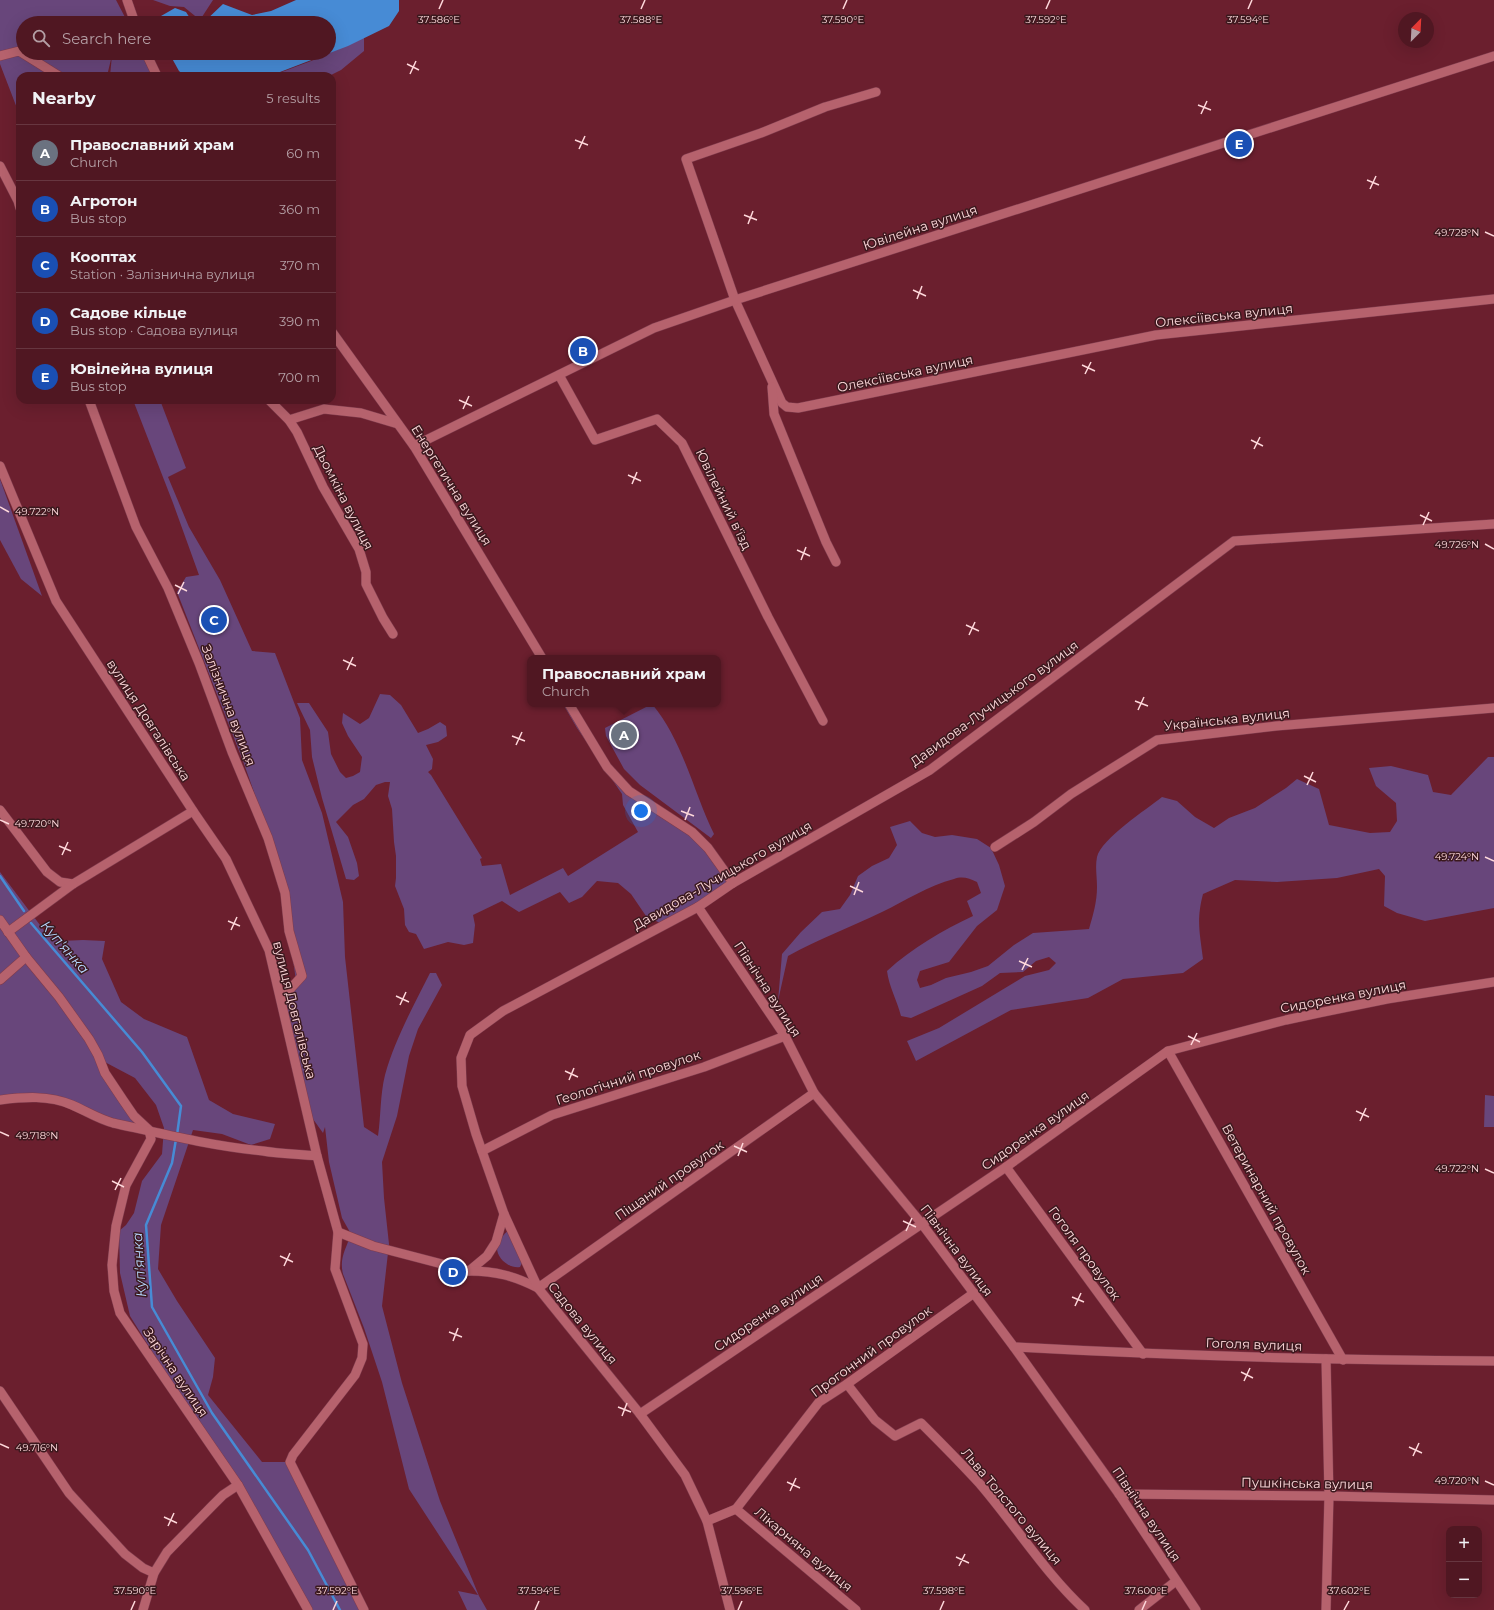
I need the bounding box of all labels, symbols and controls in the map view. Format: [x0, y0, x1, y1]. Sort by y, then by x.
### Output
north arrow [1398, 12, 1434, 48]
text: 37.586°E [418, 13, 460, 26]
text: 37.588°E [620, 13, 662, 26]
text: 37.590°E [822, 13, 864, 26]
text: 37.592°E [1025, 13, 1067, 26]
text: 37.594°E [1227, 13, 1269, 26]
search box [16, 16, 336, 60]
icon: search [30, 27, 52, 49]
text: Search here [62, 29, 151, 48]
text: Nearby [32, 88, 96, 108]
text: 5 results [266, 90, 320, 106]
pin: E [1226, 129, 1252, 159]
text: Православний храм [70, 135, 234, 154]
text: A [40, 145, 50, 161]
text: 60 m [286, 145, 320, 161]
text: Church [70, 154, 118, 170]
text: Агротон [70, 191, 138, 210]
text: B [40, 201, 50, 217]
text: 360 m [279, 201, 320, 217]
street label: Ювілейна вулиця [861, 201, 979, 253]
text: Bus stop [70, 210, 127, 226]
text: 49.728°N [1435, 226, 1479, 239]
text: Кооптах [70, 247, 136, 266]
text: C [40, 257, 50, 273]
text: 370 m [280, 257, 320, 273]
text: Station · Залізнична вулиця [70, 266, 255, 282]
street label: Олексіївська вулиця [1154, 300, 1294, 330]
text: Садове кільце [70, 303, 187, 322]
text: D [40, 313, 50, 329]
text: 390 m [279, 313, 320, 329]
text: Bus stop · Садова вулиця [70, 322, 238, 338]
pin: B [570, 336, 596, 366]
street label: Олексіївська вулиця [836, 351, 974, 395]
text: Ювілейна вулиця [70, 359, 213, 378]
text: E [41, 369, 49, 385]
text: 700 m [278, 369, 320, 385]
text: Bus stop [70, 378, 127, 394]
street label: Енергетична вулиця [408, 422, 496, 548]
street label: Дьомкіна вулиця [311, 442, 377, 552]
street label: Ювілейний в'їзд [693, 446, 755, 552]
text: 49.722°N [15, 505, 59, 518]
text: 49.726°N [1435, 538, 1479, 551]
pin: C [201, 605, 227, 635]
street label: Давидова-Лучицького вулиця [907, 637, 1081, 769]
street label: Залізнична вулиця [199, 642, 259, 768]
popup [527, 655, 721, 707]
street label: вулиця Довгалівська [104, 656, 194, 784]
text: Православний храм [542, 664, 706, 683]
text: Church [542, 683, 590, 699]
street label: Українська вулиця [1163, 704, 1291, 734]
pin: A [611, 720, 637, 750]
your location [631, 801, 651, 821]
text: 49.720°N [14, 817, 60, 830]
street label: Давидова-Лучицького вулиця [630, 817, 814, 933]
text: 49.724°N [1435, 850, 1479, 863]
water label: Куп'янка [37, 917, 93, 977]
street label: Північна вулиця [731, 938, 805, 1040]
street label: вулиця Довгалівська [270, 939, 320, 1081]
street label: Сидоренка вулиця [1279, 976, 1407, 1016]
street label: Геологічний провулок [554, 1046, 703, 1108]
street label: Сидоренка вулиця [978, 1087, 1092, 1173]
street label: Ветеринарний провулок [1219, 1121, 1315, 1277]
text: 49.718°N [16, 1129, 58, 1142]
street label: Піщаний провулок [612, 1136, 727, 1224]
text: 49.722°N [1435, 1162, 1479, 1175]
street label: Північна вулиця [917, 1201, 997, 1299]
street label: Гоголя провулок [1045, 1203, 1125, 1304]
water label: Куп'янка [128, 1232, 150, 1298]
pin: D [440, 1257, 466, 1287]
street label: Сидоренка вулиця [711, 1270, 825, 1354]
street label: Садова вулиця [545, 1279, 621, 1367]
street label: Прогонний провулок [807, 1301, 935, 1400]
street label: Зарічна вулиця [140, 1324, 212, 1420]
street label: Гоголя вулиця [1205, 1334, 1303, 1354]
text: 49.716°N [16, 1441, 58, 1454]
street label: Льва Толстого вулиця [958, 1444, 1066, 1568]
street label: Північна вулиця [1109, 1464, 1185, 1564]
street label: Пушкінська вулиця [1241, 1474, 1373, 1492]
text: 49.720°N [1434, 1474, 1480, 1487]
street label: Лікарняна вулиця [752, 1503, 856, 1595]
map controls [1446, 1526, 1482, 1598]
button: + [1446, 1526, 1482, 1562]
button: − [1446, 1562, 1482, 1598]
text: 37.590°E [114, 1584, 156, 1597]
text: 37.592°E [316, 1584, 358, 1597]
text: 37.594°E [518, 1584, 560, 1597]
text: 37.596°E [721, 1584, 763, 1597]
text: 37.598°E [923, 1584, 965, 1597]
text: 37.600°E [1124, 1584, 1168, 1597]
text: 37.602°E [1328, 1584, 1370, 1597]

